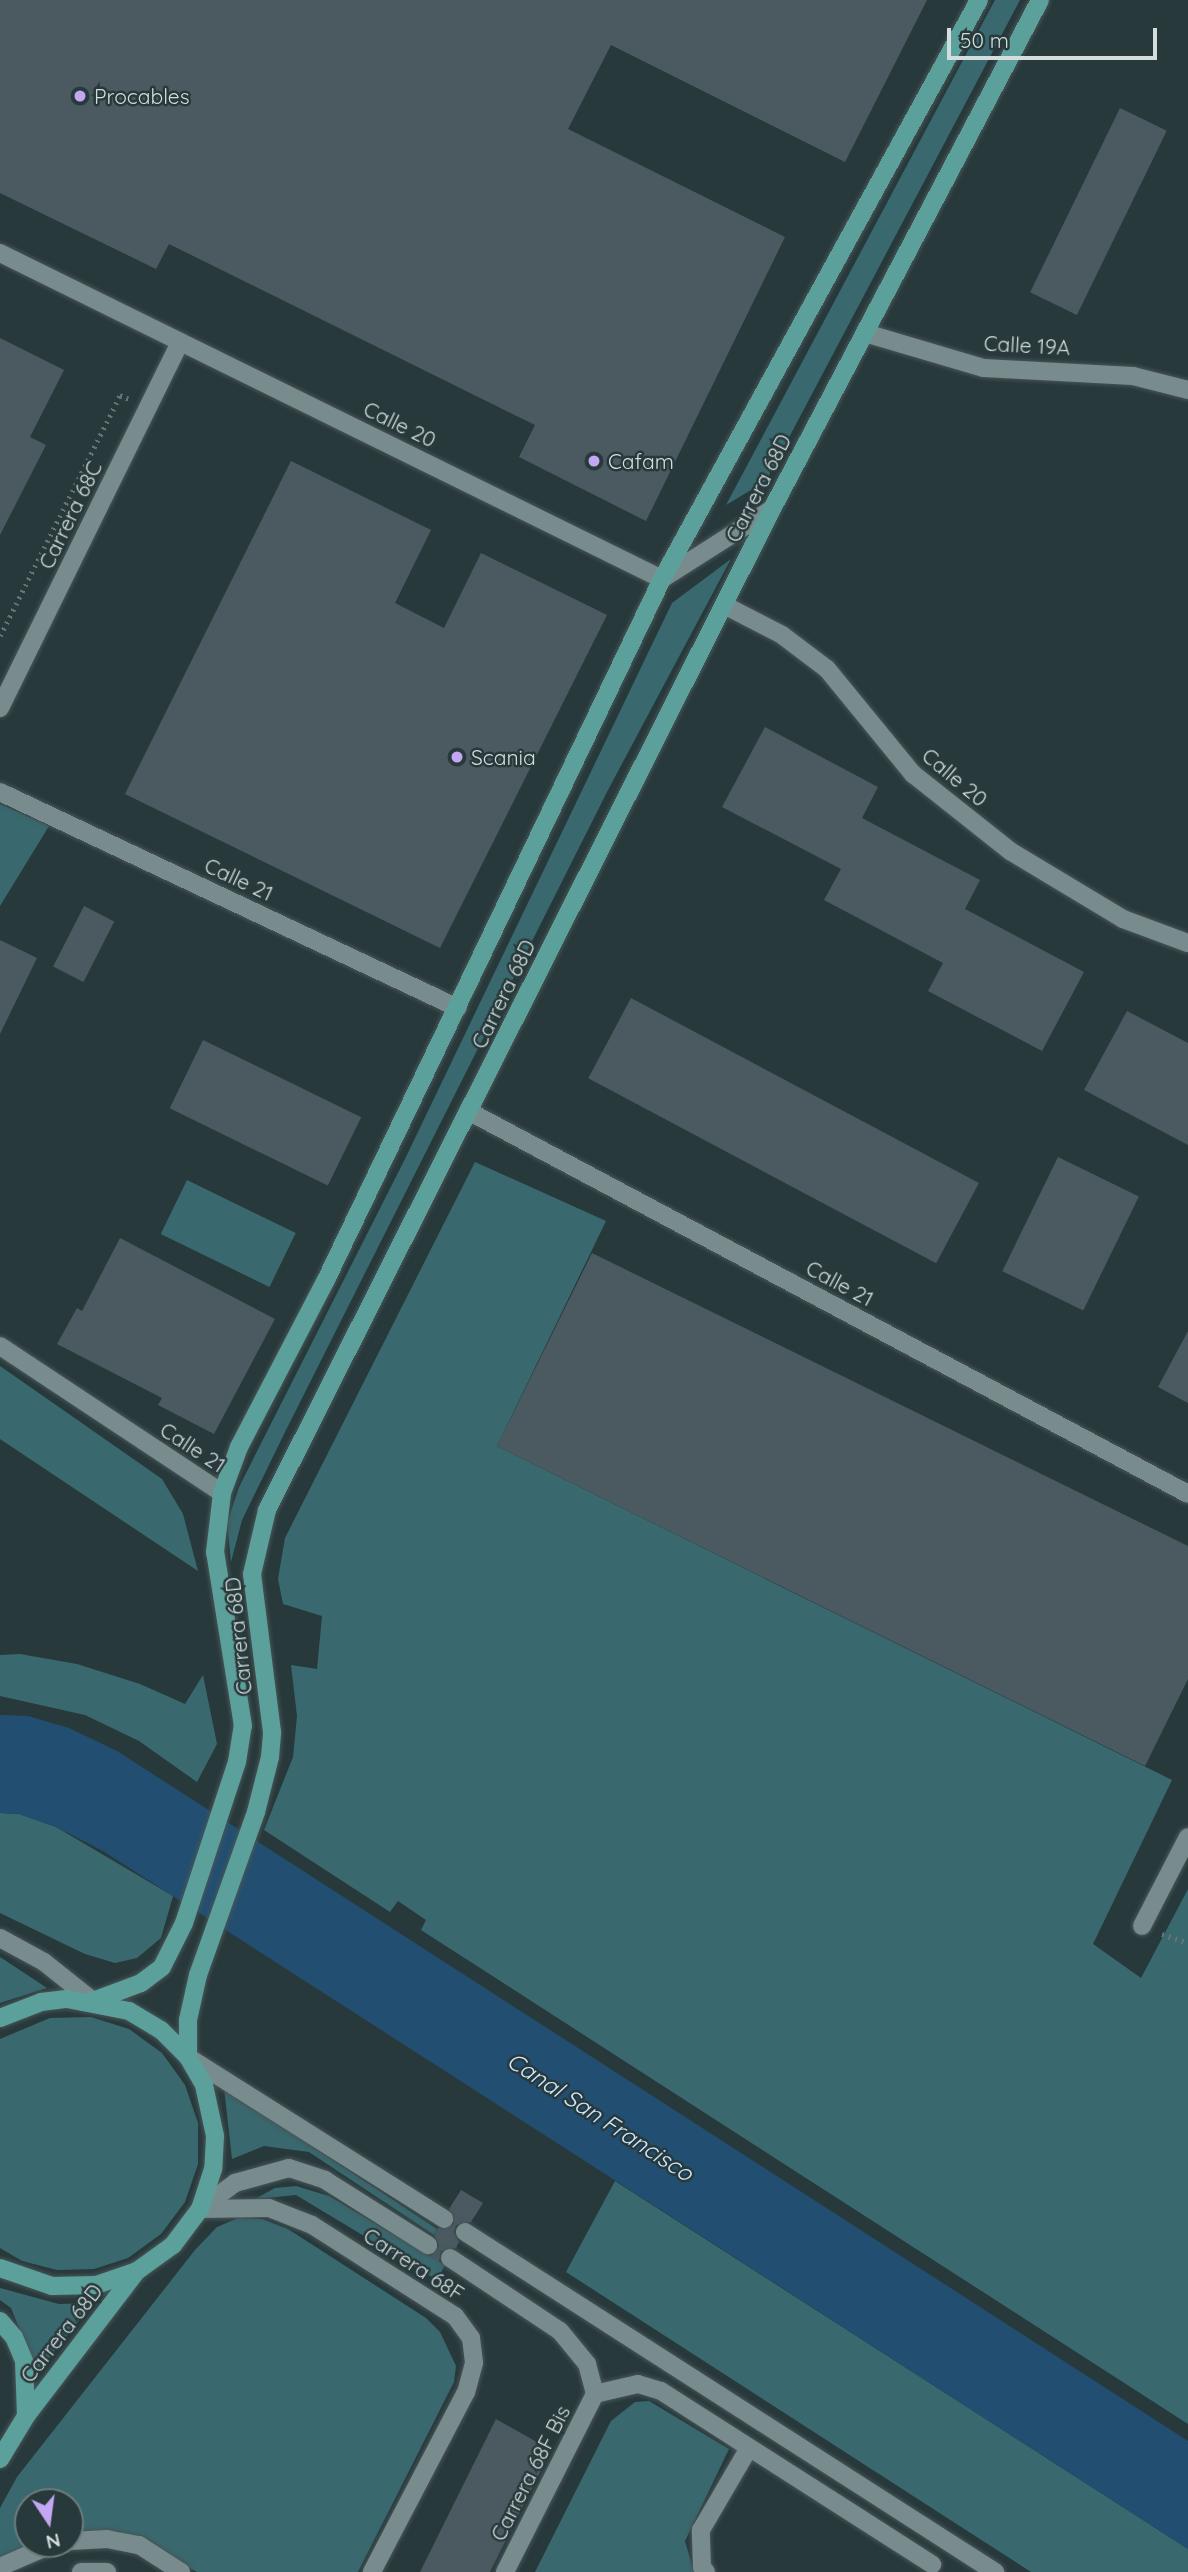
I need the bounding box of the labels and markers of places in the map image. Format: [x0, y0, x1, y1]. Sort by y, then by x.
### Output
place label: Procables [94, 83, 189, 109]
marker: Procables [72, 88, 88, 104]
place label: Cafam [608, 448, 674, 474]
marker: Cafam [586, 453, 602, 469]
place label: Scania [471, 744, 536, 770]
marker: Scania [449, 749, 465, 765]

